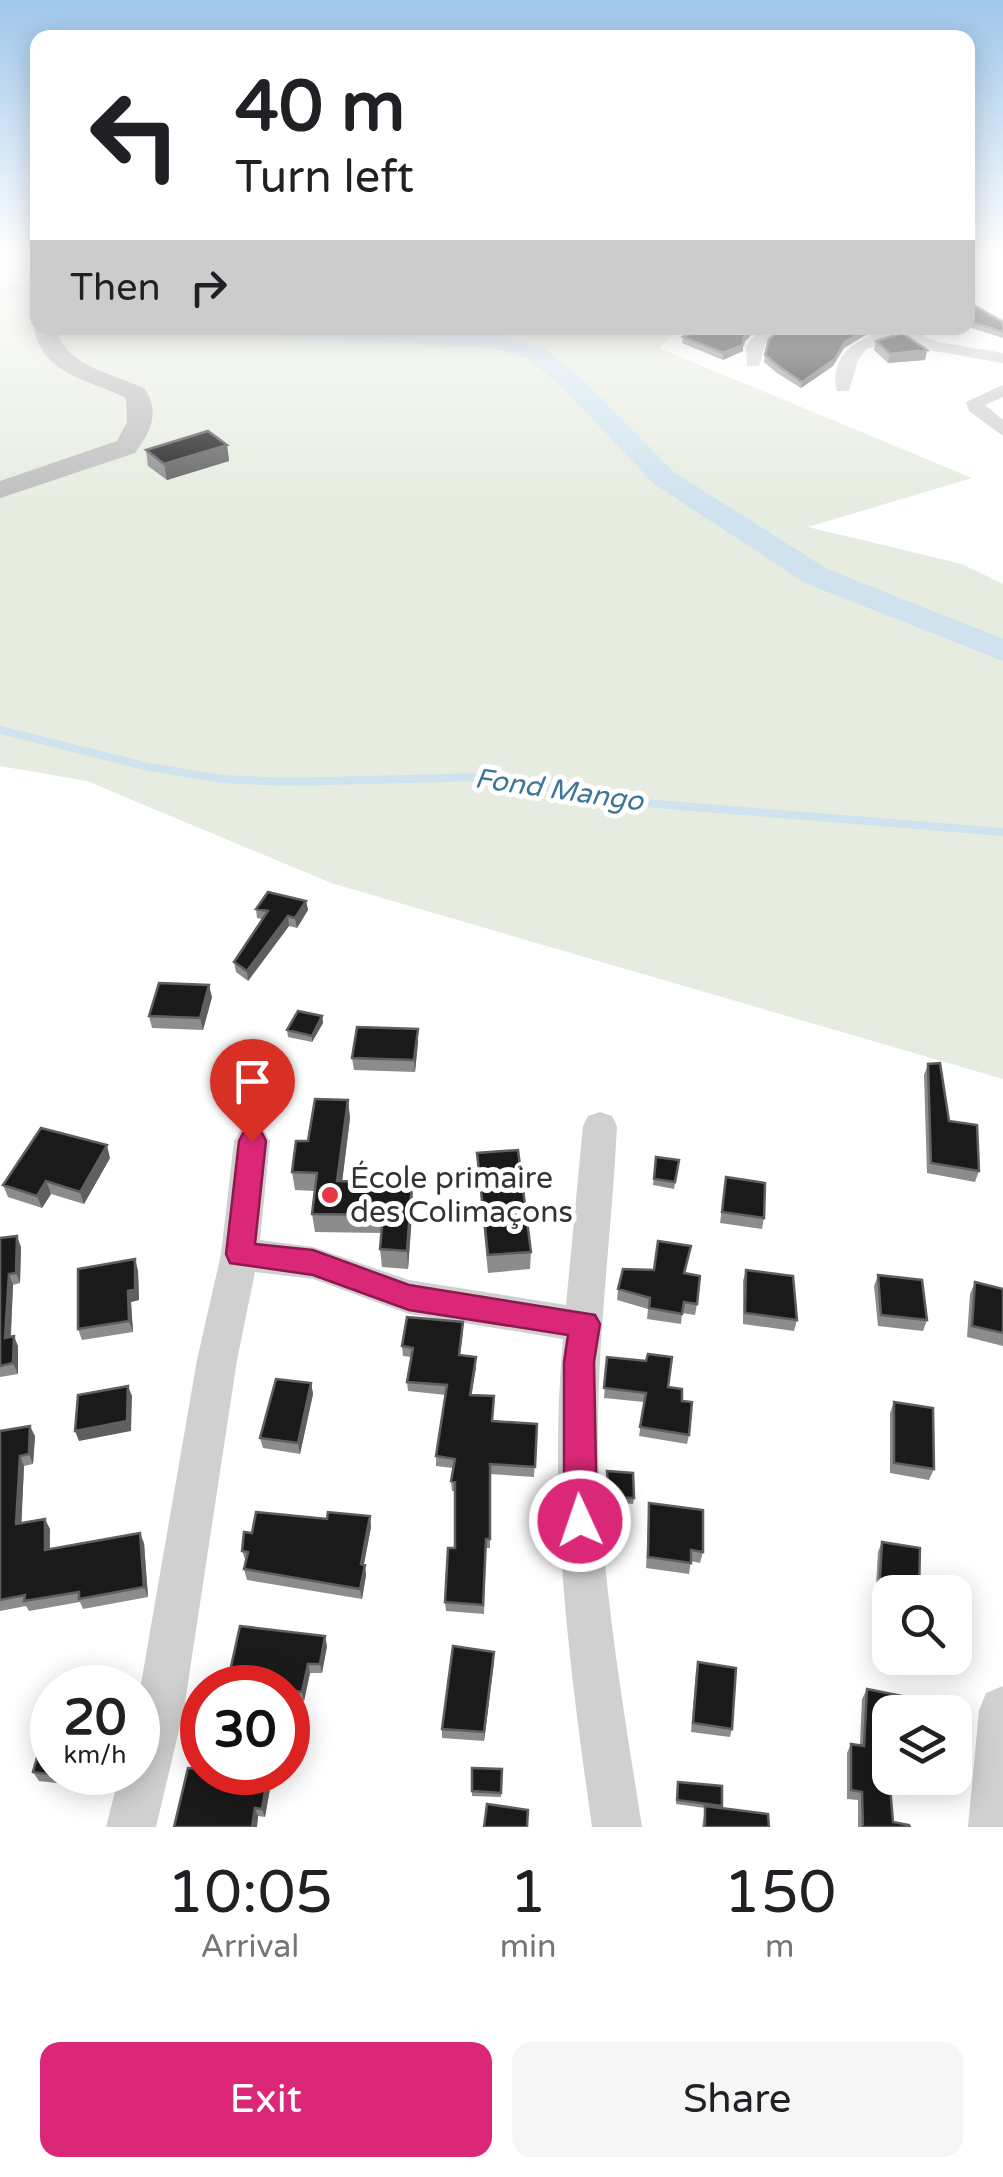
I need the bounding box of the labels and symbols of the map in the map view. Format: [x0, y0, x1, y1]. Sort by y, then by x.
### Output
water label: Fond Mango [473, 761, 647, 819]
pin [210, 1039, 295, 1142]
place label: École primaire des Colimaçons [350, 1160, 573, 1231]
marker: École primaire des Colimaçons [319, 1184, 341, 1206]
position arrow [528, 1469, 632, 1573]
speed limit sign: 30 [180, 1665, 310, 1795]

